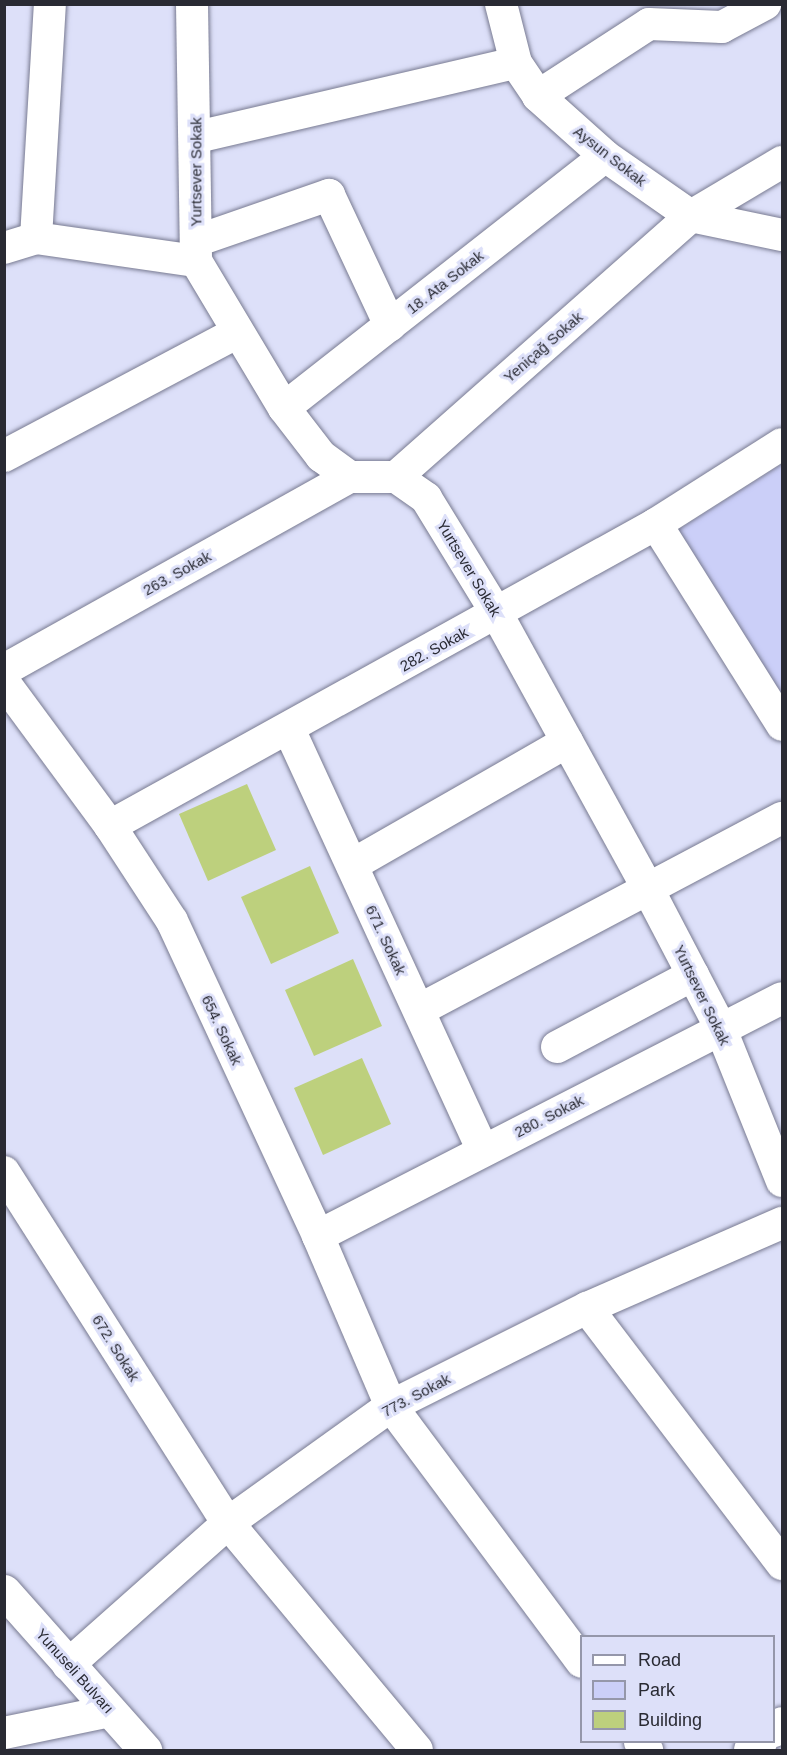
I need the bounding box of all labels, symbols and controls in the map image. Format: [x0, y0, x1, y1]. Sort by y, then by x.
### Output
street label: Yurtsever Sokak [187, 117, 205, 227]
street label: Aysun Sokak [570, 122, 650, 190]
street label: 18. Ata Sokak [403, 246, 487, 318]
street label: Yeniçağ Sokak [500, 308, 586, 386]
street label: Yurtsever Sokak [433, 517, 505, 619]
street label: 263. Sokak [140, 547, 214, 599]
street label: 282. Sokak [397, 623, 471, 675]
street label: 671. Sokak [362, 902, 410, 978]
street label: Yurtsever Sokak [670, 942, 734, 1048]
street label: 654. Sokak [198, 992, 246, 1068]
street label: 280. Sokak [511, 1091, 587, 1141]
street label: 672. Sokak [88, 1311, 144, 1385]
street label: 773. Sokak [379, 1369, 453, 1421]
street label: Yunuseli Bulvarı [32, 1625, 118, 1717]
legend [580, 1635, 775, 1743]
text: Road [638, 1650, 681, 1670]
text: Park [638, 1680, 675, 1700]
text: Building [638, 1710, 702, 1730]

